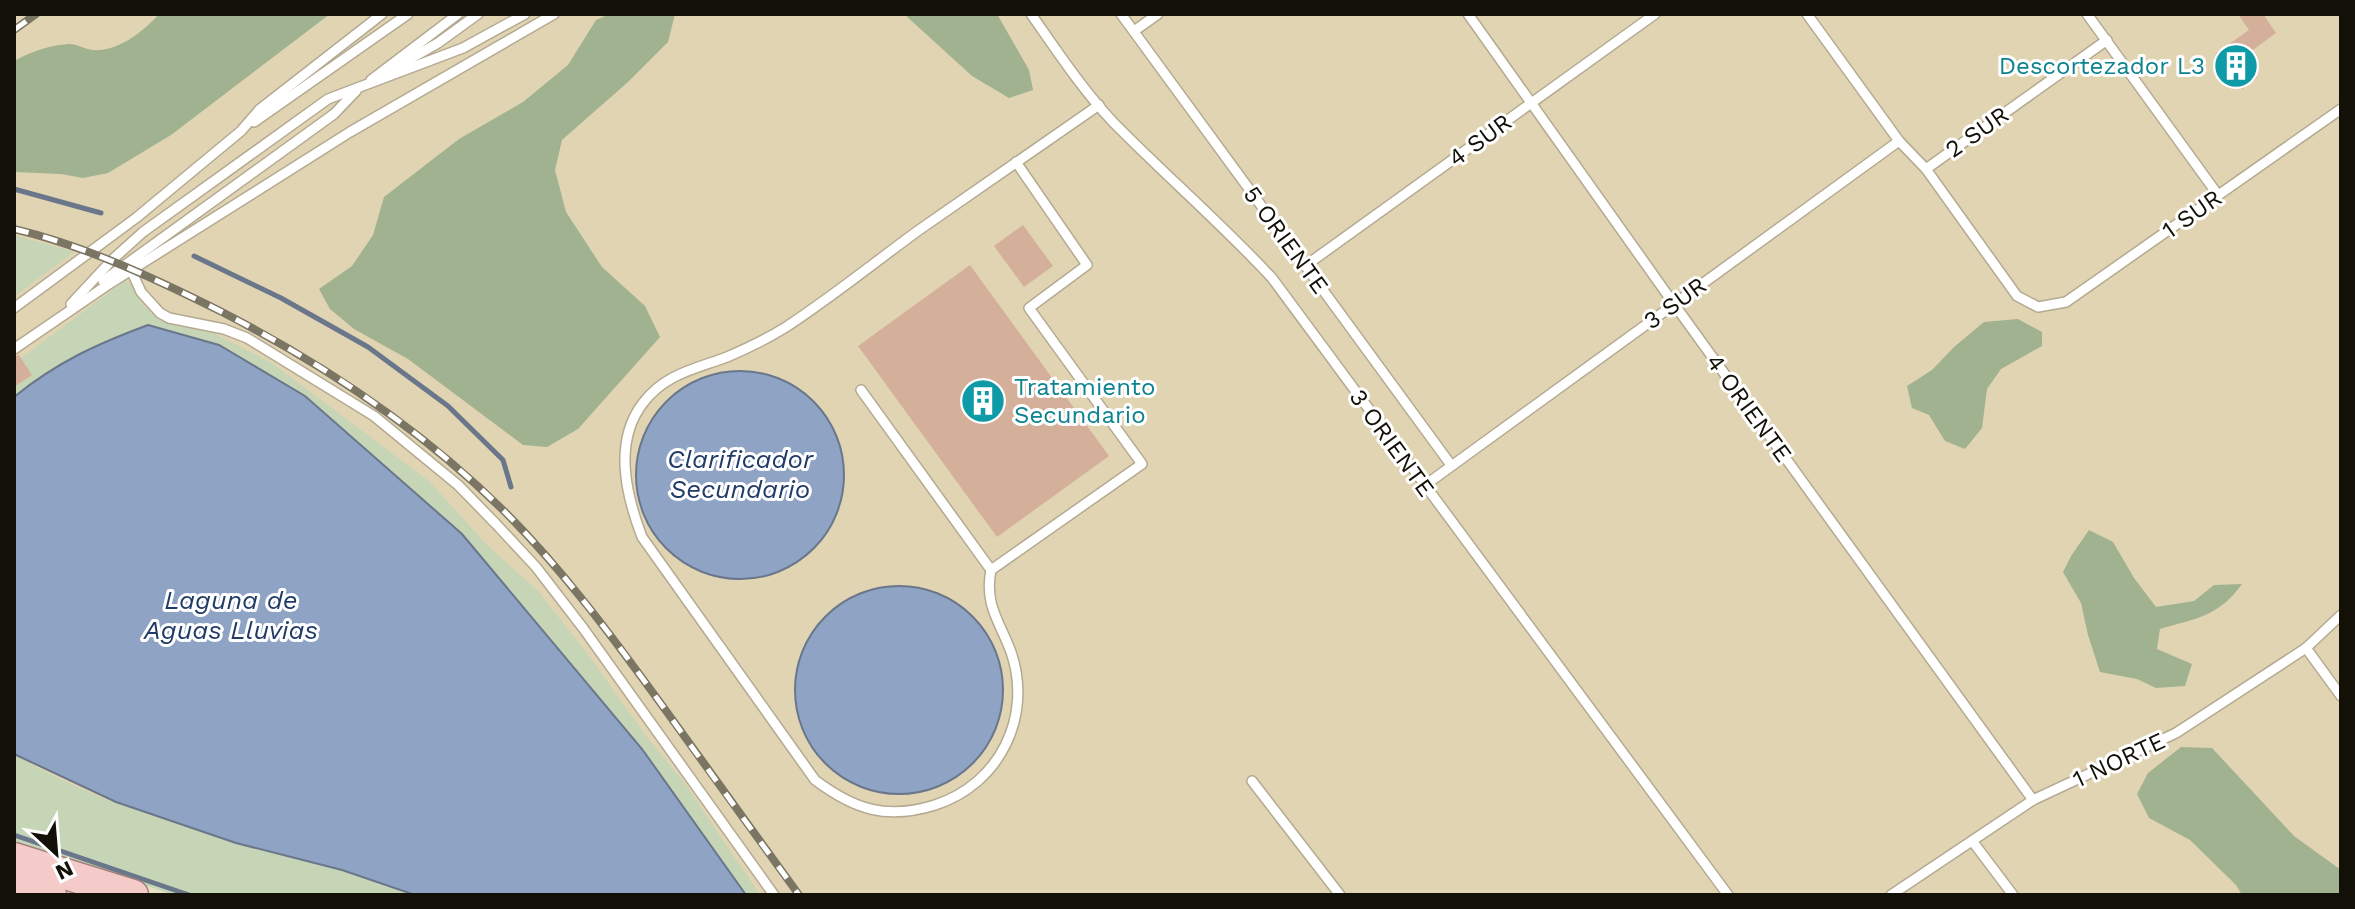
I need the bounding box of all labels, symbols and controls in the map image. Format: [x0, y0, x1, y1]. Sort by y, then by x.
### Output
building icon: Descortezador L3 [2212, 42, 2260, 90]
place label: Descortezador L3 [1999, 52, 2205, 80]
street label: 2 SUR [1940, 100, 2014, 164]
street label: 4 SUR [1443, 108, 1517, 172]
street label: 5 ORIENTE [1238, 181, 1334, 299]
street label: 1 SUR [2157, 184, 2227, 244]
street label: 3 SUR [1638, 271, 1712, 335]
street label: 4 ORIENTE [1700, 349, 1798, 467]
place label: Tratamiento Secundario [1014, 373, 1155, 429]
building icon: Tratamiento Secundario [959, 377, 1007, 425]
street label: 3 ORIENTE [1344, 384, 1440, 502]
water label: Clarificador Secundario [667, 444, 814, 504]
water label: Laguna de Aguas Lluvias [143, 585, 318, 645]
street label: 1 NORTE [2068, 727, 2170, 793]
north arrow [16, 813, 96, 893]
text: N [52, 856, 77, 885]

